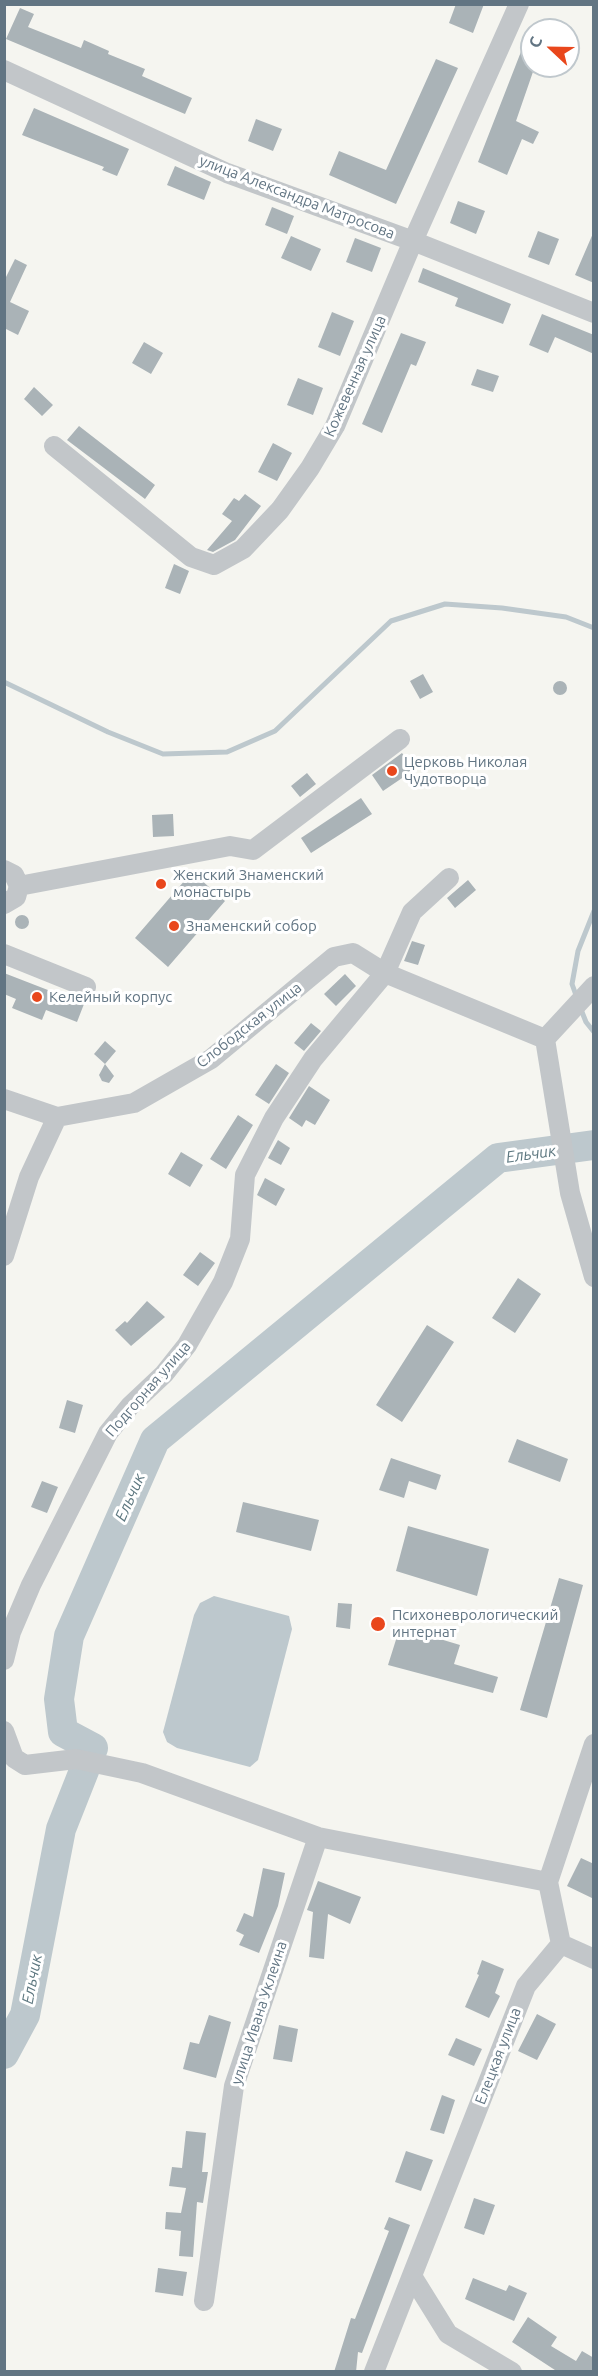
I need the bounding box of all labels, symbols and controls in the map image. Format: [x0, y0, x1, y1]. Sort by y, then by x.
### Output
north arrow [520, 18, 580, 78]
text: С [525, 34, 545, 50]
street label: улица Александра Матросова [197, 151, 397, 243]
street label: Кожевенная улица [320, 312, 390, 440]
place label: Церковь Николая Чудотворца [404, 753, 527, 788]
marker: Церковь Николая Чудотворца [385, 764, 399, 778]
place label: Женский Знаменский монастырь [173, 866, 324, 901]
marker: Женский Знаменский монастырь [154, 877, 168, 891]
place label: Знаменский собор [186, 917, 317, 935]
marker: Знаменский собор [167, 919, 181, 933]
street label: Слободская улица [193, 978, 305, 1072]
place label: Келейный корпус [49, 988, 172, 1006]
marker: Келейный корпус [30, 990, 44, 1004]
water label: Ельчик [505, 1141, 557, 1167]
street label: Подгорная улица [102, 1338, 194, 1440]
water label: Ельчик [111, 1470, 149, 1524]
place label: Психоневрологический интернат [392, 1606, 558, 1641]
marker: Психоневрологический интернат [369, 1615, 387, 1633]
street label: улица Ивана Уклеина [227, 1939, 291, 2087]
water label: Ельчик [18, 1952, 46, 2006]
street label: Елецкая улица [471, 2005, 525, 2107]

